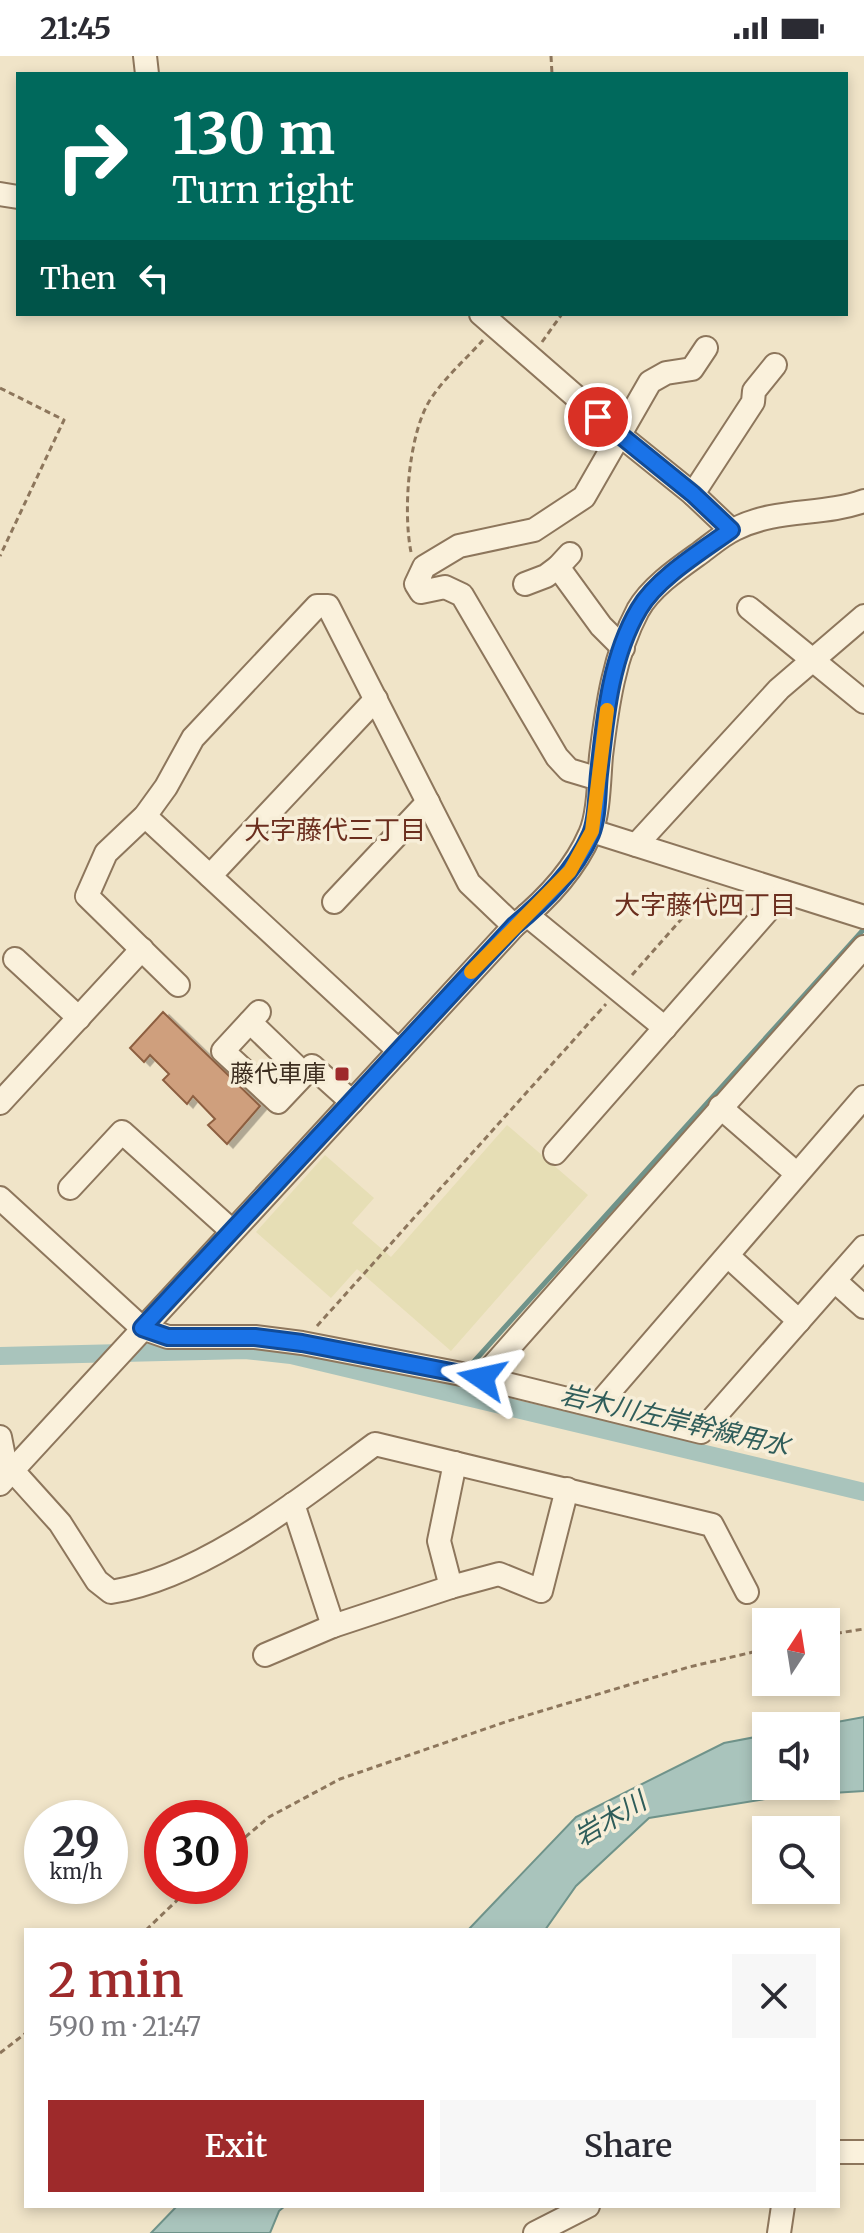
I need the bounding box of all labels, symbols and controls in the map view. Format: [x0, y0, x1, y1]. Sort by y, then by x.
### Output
text: 21:45 [40, 9, 111, 47]
text: 130 m [172, 99, 335, 169]
icon: right [40, 104, 144, 208]
text: Turn right [172, 168, 354, 213]
icon: left [132, 256, 176, 300]
text: Then [40, 259, 116, 297]
pin [564, 383, 632, 451]
icon: arrive [576, 395, 620, 439]
district label: 大字藤代三丁目 [244, 813, 426, 846]
district label: 大字藤代四丁目 [614, 888, 796, 921]
place label: 藤代車庫 [230, 1058, 326, 1089]
marker: 藤代車庫 [333, 1065, 351, 1083]
position arrow [440, 1336, 524, 1420]
water label: 岩木川左岸幹線用水 [557, 1377, 796, 1463]
north arrow [752, 1608, 840, 1696]
map controls [752, 1608, 840, 1904]
button: sound [752, 1712, 840, 1800]
water label: 岩木川 [568, 1783, 654, 1853]
speed limit sign: 30 [144, 1800, 248, 1904]
button: search [752, 1816, 840, 1904]
text: 29 [52, 1817, 100, 1867]
text: km/h [50, 1859, 102, 1884]
text: 2 min [48, 1950, 184, 2010]
button: close [732, 1954, 816, 2038]
text: 590 m · 21:47 [48, 2010, 201, 2043]
button: Exit [48, 2100, 424, 2192]
button: Share [440, 2100, 816, 2192]

